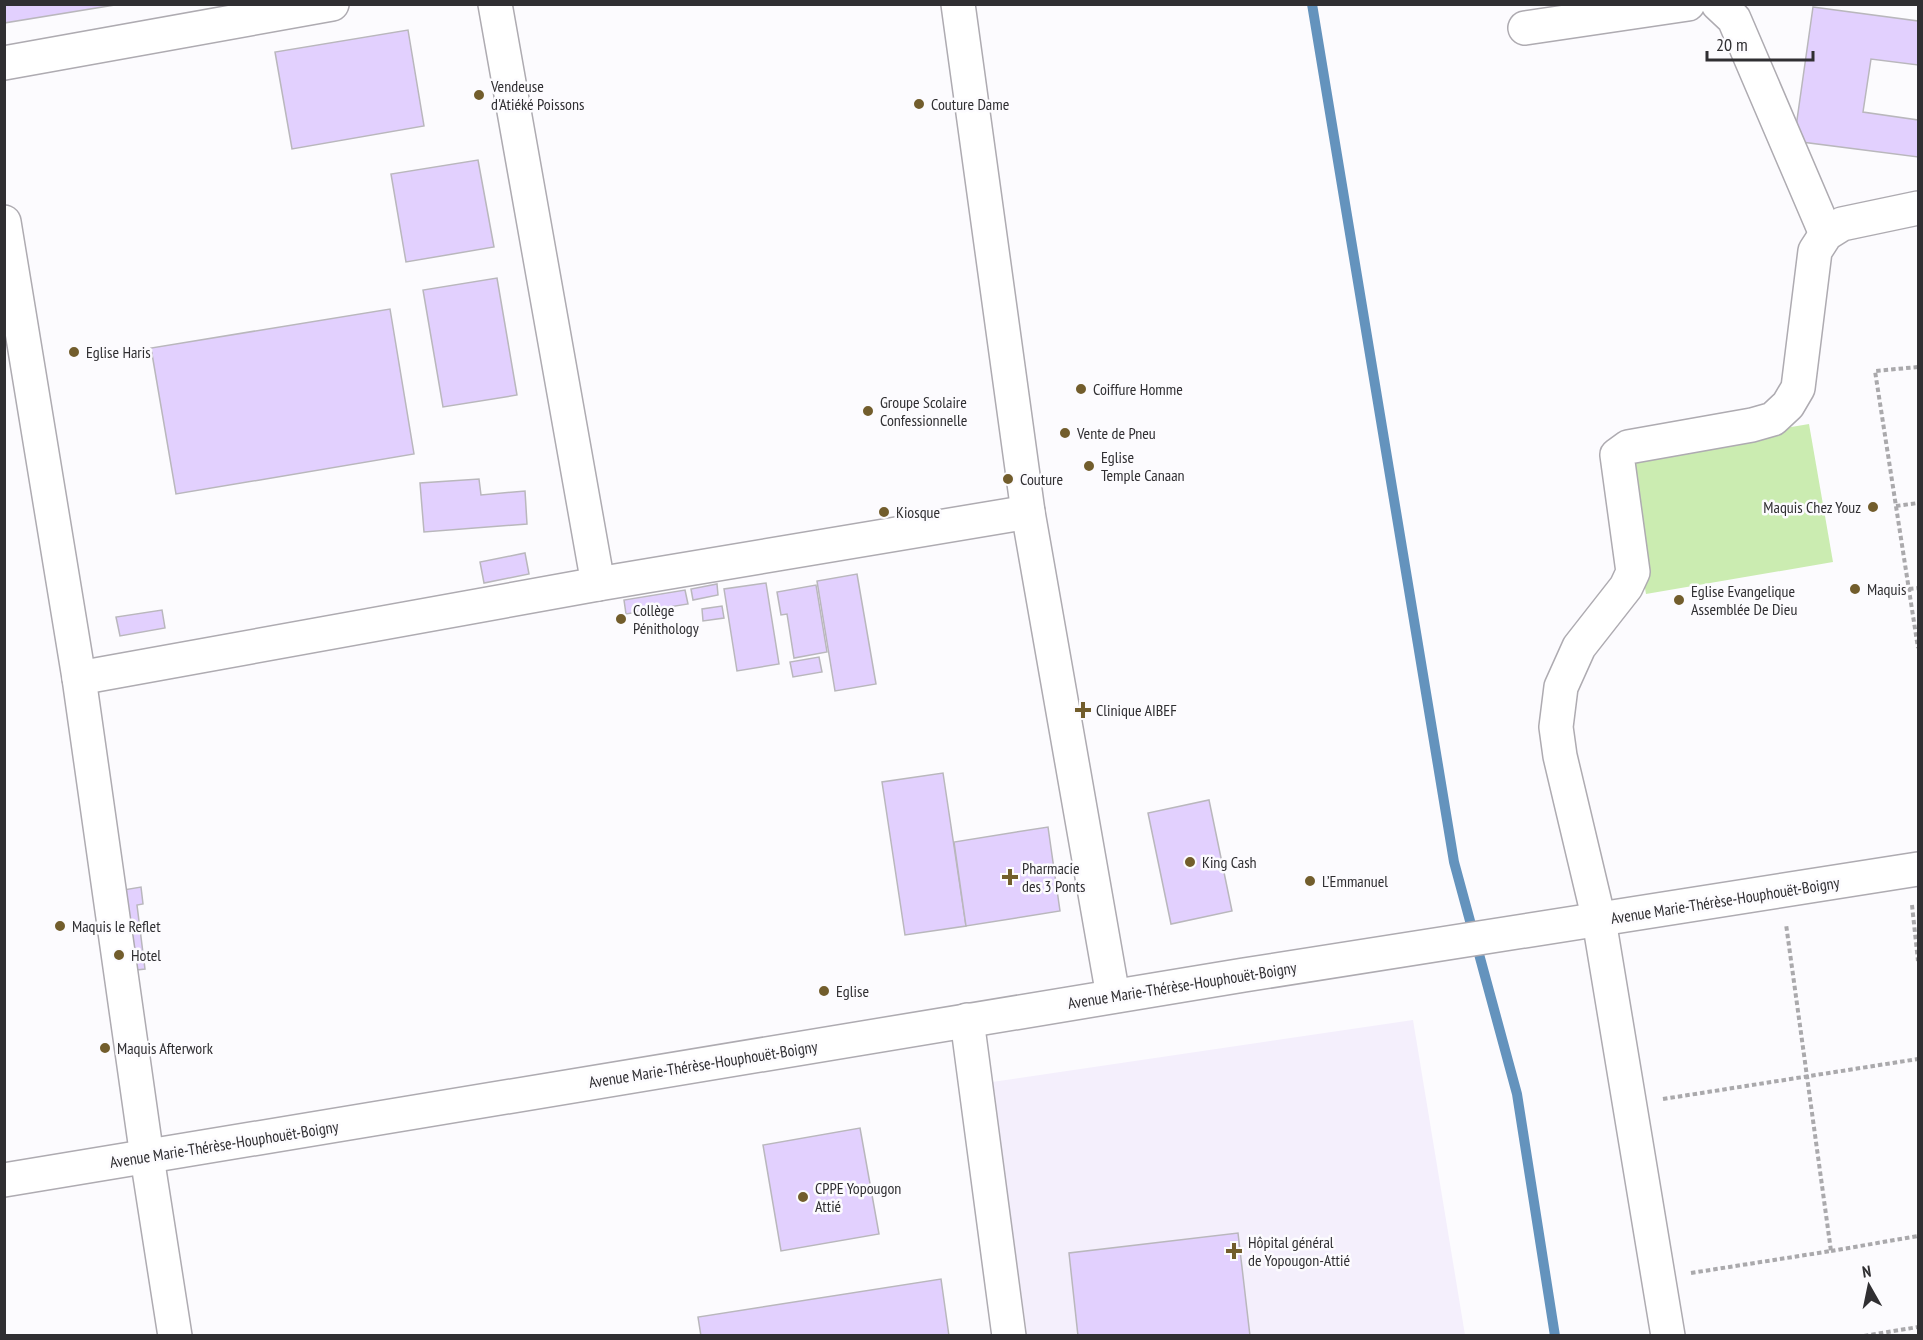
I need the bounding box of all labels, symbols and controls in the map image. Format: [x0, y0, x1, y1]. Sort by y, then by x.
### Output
scale bar [1707, 24, 1814, 62]
text: 20 m [1716, 33, 1748, 56]
place label: Vendeuse d'Atiéké Poissons [490, 76, 584, 114]
marker: Vendeuse d'Atiéké Poissons [472, 88, 486, 102]
place label: Couture Dame [931, 94, 1009, 114]
marker: Couture Dame [912, 97, 926, 111]
place label: Eglise Haris [86, 342, 151, 362]
marker: Eglise Haris [67, 345, 81, 359]
place label: Coiffure Homme [1093, 379, 1183, 399]
marker: Coiffure Homme [1074, 382, 1088, 396]
place label: Groupe Scolaire Confessionnelle [880, 392, 967, 430]
marker: Groupe Scolaire Confessionnelle [861, 404, 875, 418]
place label: Vente de Pneu [1076, 423, 1156, 443]
marker: Vente de Pneu [1058, 426, 1072, 440]
place label: Eglise Temple Canaan [1101, 447, 1185, 485]
marker: Eglise Temple Canaan [1082, 459, 1096, 473]
place label: Couture [1020, 469, 1063, 489]
marker: Couture [1001, 472, 1015, 486]
place label: Maquis Chez Youz [1763, 497, 1861, 517]
marker: Maquis Chez Youz [1866, 500, 1880, 514]
place label: Kiosque [896, 502, 940, 522]
marker: Kiosque [877, 505, 891, 519]
place label: Maquis [1867, 579, 1906, 599]
place label: Eglise Evangelique Assemblée De Dieu [1691, 581, 1797, 619]
marker: Maquis [1848, 582, 1862, 596]
marker: Eglise Evangelique Assemblée De Dieu [1672, 593, 1686, 607]
place label: Collège Pénithology [633, 600, 699, 638]
marker: Collège Pénithology [614, 612, 628, 626]
place label: Clinique AIBEF [1096, 700, 1177, 720]
marker: Clinique AIBEF [1074, 701, 1092, 719]
place label: King Cash [1202, 852, 1257, 872]
marker: King Cash [1183, 855, 1197, 869]
place label: Pharmacie des 3 Ponts [1022, 858, 1085, 896]
marker: Pharmacie des 3 Ponts [1003, 870, 1017, 884]
place label: L’Emmanuel [1322, 871, 1388, 891]
street label: Avenue Marie-Thérèse-Houphouët-Boigny [1609, 872, 1841, 928]
marker: L’Emmanuel [1303, 874, 1317, 888]
place label: Maquis le Reflet [72, 916, 161, 936]
marker: Maquis le Reflet [53, 919, 67, 933]
place label: Hotel [131, 945, 161, 965]
marker: Hotel [112, 948, 126, 962]
street label: Avenue Marie-Thérèse-Houphouët-Boigny [1066, 957, 1298, 1013]
place label: Eglise [836, 981, 869, 1001]
marker: Eglise [817, 984, 831, 998]
street label: Avenue Marie-Thérèse-Houphouët-Boigny [587, 1036, 819, 1092]
place label: Maquis Afterwork [117, 1038, 214, 1058]
marker: Maquis Afterwork [98, 1041, 112, 1055]
street label: Avenue Marie-Thérèse-Houphouët-Boigny [108, 1116, 340, 1172]
place label: CPPE Yopougon Attié [815, 1178, 901, 1216]
marker: CPPE Yopougon Attié [796, 1190, 810, 1204]
place label: Hôpital général de Yopougon-Attié [1248, 1232, 1350, 1270]
marker: Hôpital général de Yopougon-Attié [1225, 1242, 1243, 1260]
north arrow [1839, 1256, 1899, 1316]
text: N [1861, 1261, 1872, 1282]

